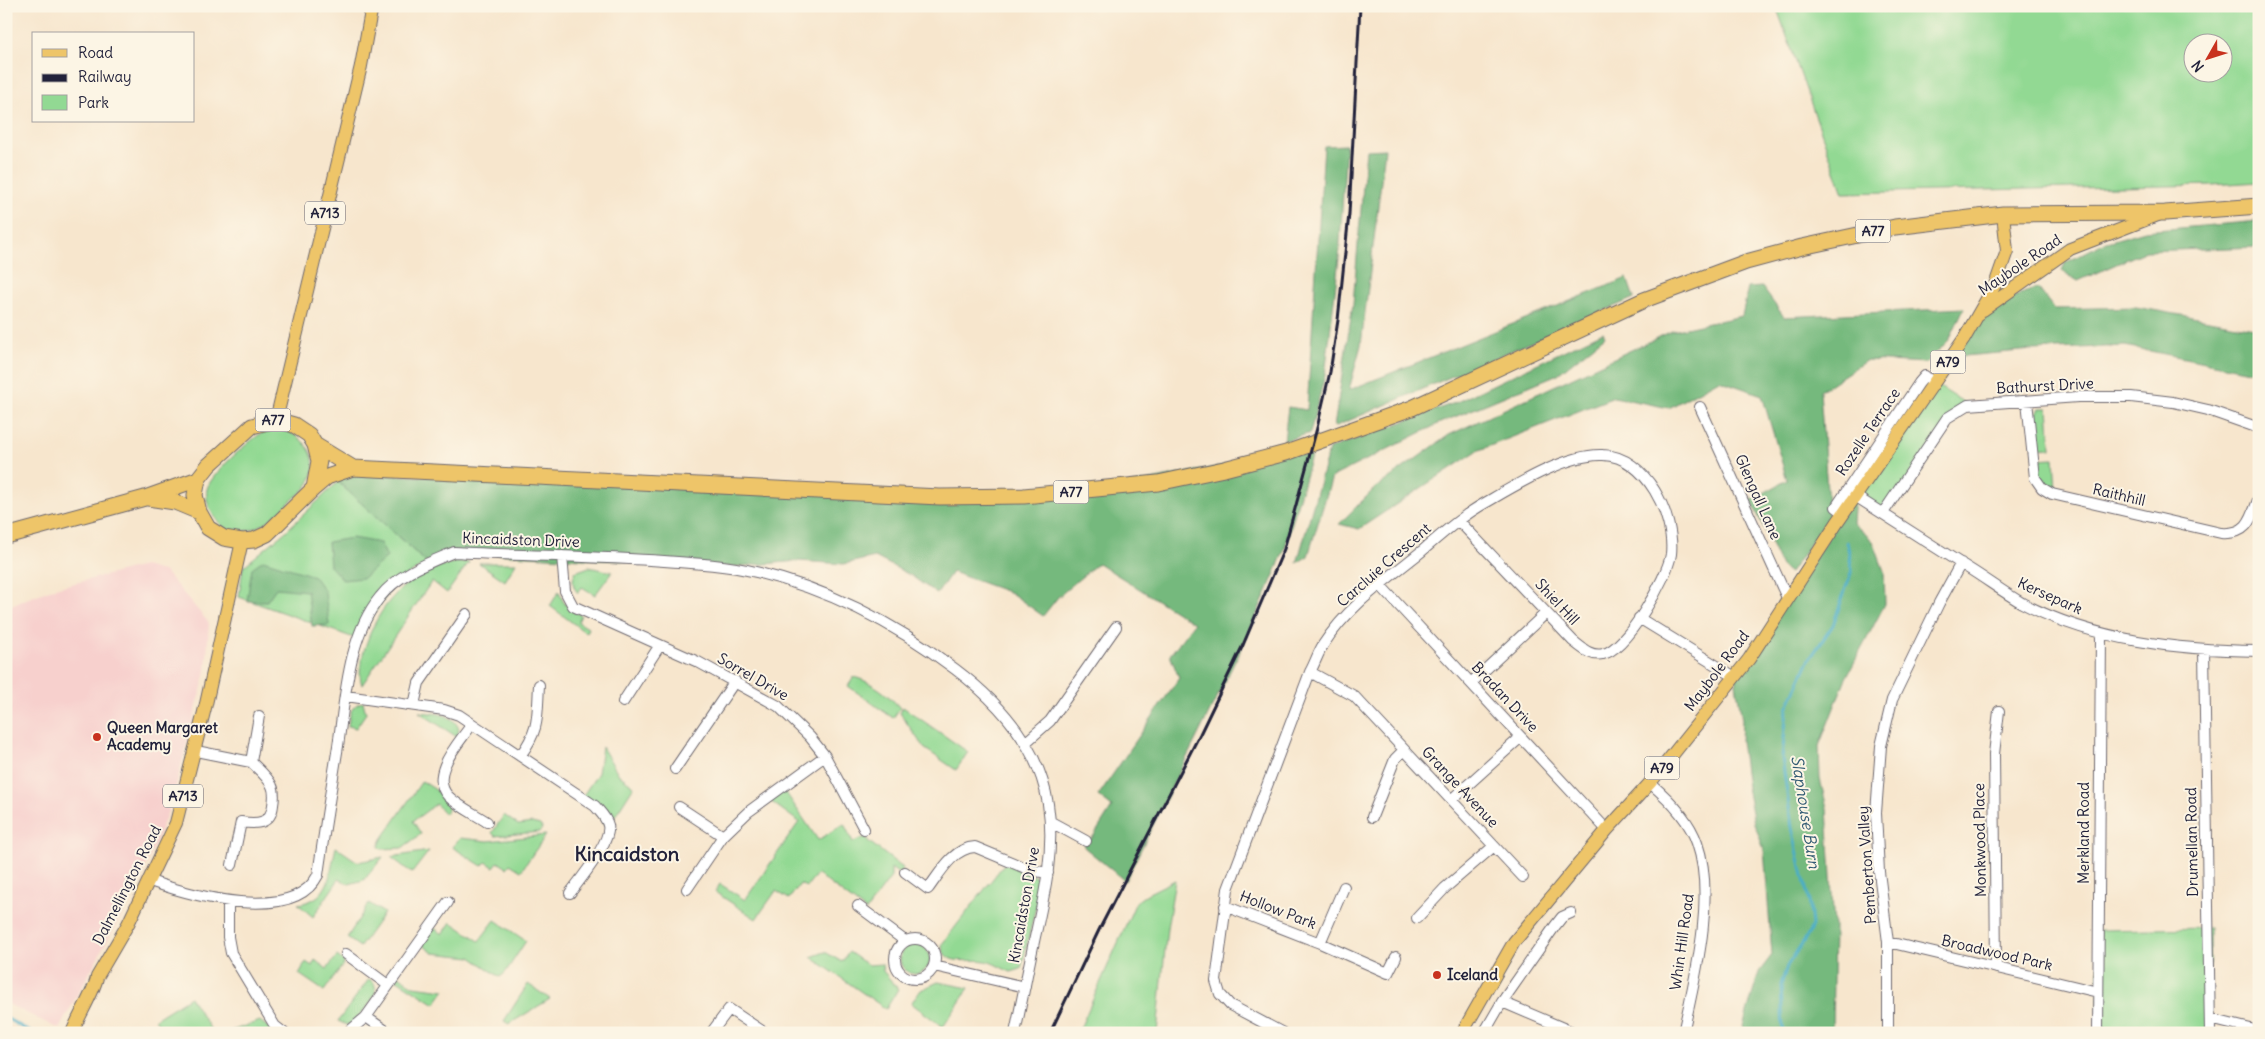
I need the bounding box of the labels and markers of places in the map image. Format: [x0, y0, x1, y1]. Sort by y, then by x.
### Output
place label: Queen Margaret Academy [107, 718, 219, 755]
marker: Queen Margaret Academy [91, 731, 103, 743]
place label: Iceland [1447, 965, 1498, 984]
marker: Iceland [1431, 969, 1443, 981]

